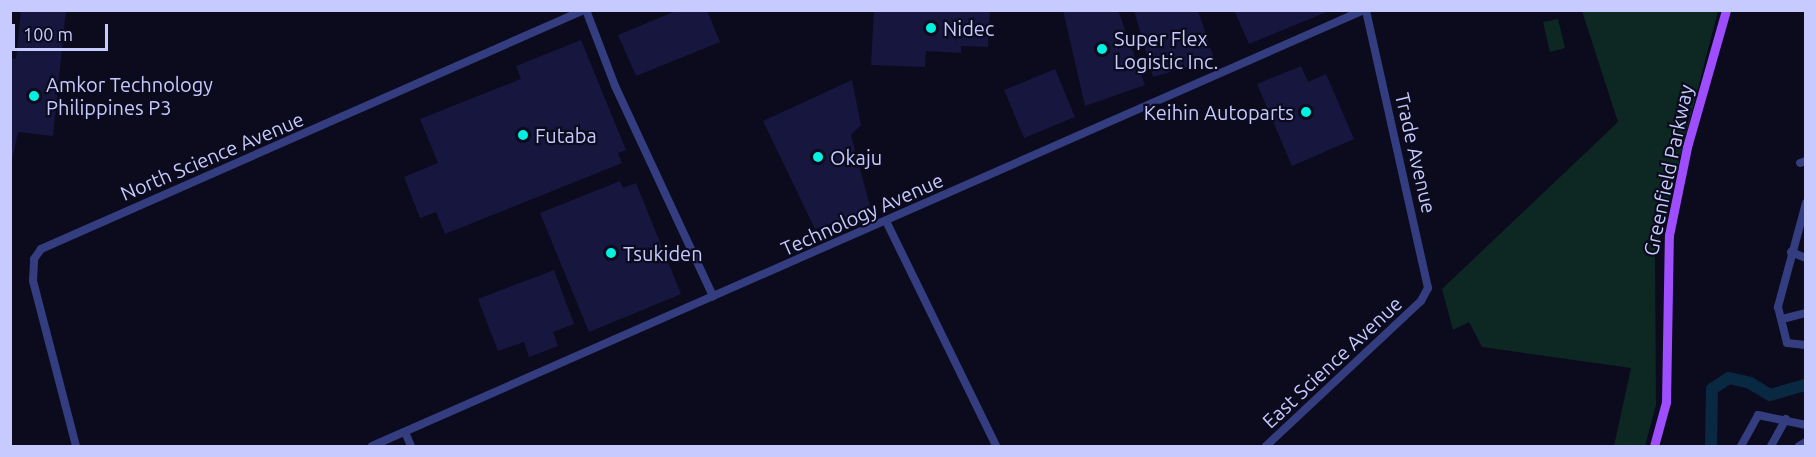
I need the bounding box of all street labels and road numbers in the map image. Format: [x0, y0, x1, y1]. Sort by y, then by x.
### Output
street label: Greenfield Parkway [1638, 82, 1698, 258]
street label: Trade Avenue [1390, 90, 1442, 216]
street label: North Science Avenue [117, 107, 307, 205]
street label: Technology Avenue [777, 167, 947, 261]
street label: East Science Avenue [1257, 291, 1407, 433]

